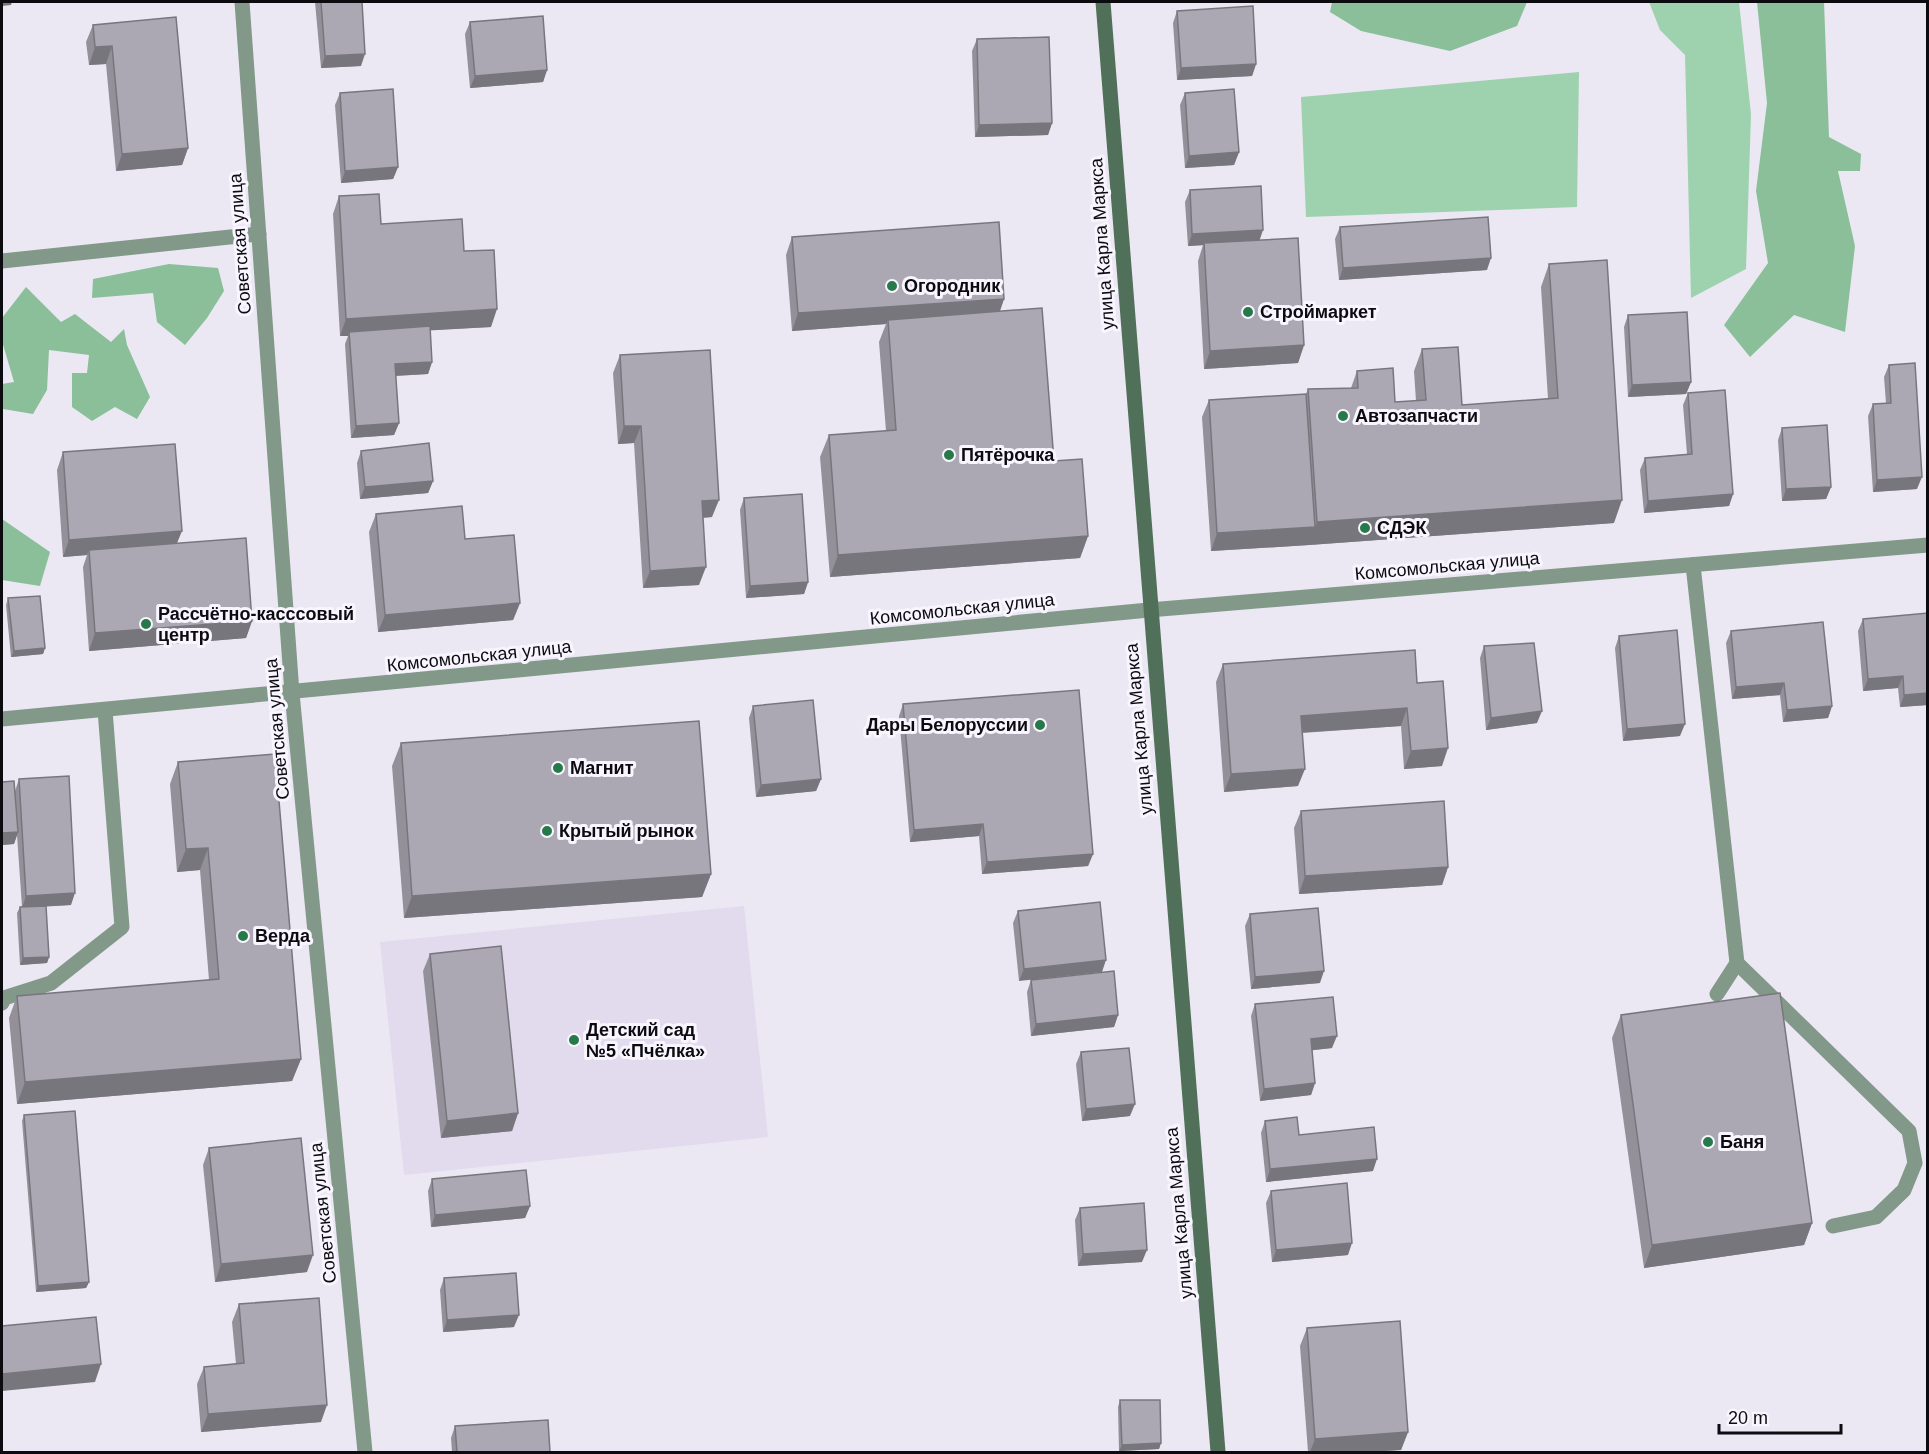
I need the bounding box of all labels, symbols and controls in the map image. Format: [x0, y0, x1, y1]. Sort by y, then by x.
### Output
street label: улица Карла Маркса [1086, 156, 1118, 331]
street label: Советская улица [225, 172, 255, 315]
place label: Огородник [904, 276, 1001, 296]
marker: Огородник [885, 279, 899, 293]
place label: Строймаркет [1260, 302, 1377, 322]
marker: Строймаркет [1241, 305, 1255, 319]
place label: Автозапчасти [1355, 406, 1478, 426]
marker: Автозапчасти [1336, 409, 1350, 423]
place label: Пятёрочка [961, 445, 1055, 465]
marker: Пятёрочка [942, 448, 956, 462]
place label: СДЭК [1377, 518, 1427, 538]
marker: СДЭК [1358, 521, 1372, 535]
street label: Комсомольская улица [1354, 548, 1541, 584]
street label: Комсомольская улица [869, 589, 1056, 629]
place label: Рассчётно-касссовый центр [158, 604, 354, 645]
marker: Рассчётно-касссовый центр [139, 617, 153, 631]
street label: Комсомольская улица [386, 636, 573, 676]
street label: улица Карла Маркса [1121, 641, 1156, 816]
street label: Советская улица [261, 657, 293, 800]
place label: Дары Белоруссии [866, 715, 1028, 735]
marker: Дары Белоруссии [1033, 718, 1047, 732]
place label: Магнит [570, 758, 634, 778]
marker: Магнит [551, 761, 565, 775]
place label: Крытый рынок [559, 821, 695, 841]
marker: Крытый рынок [540, 824, 554, 838]
place label: Верда [255, 926, 311, 946]
marker: Верда [236, 929, 250, 943]
place label: Детский сад №5 «Пчёлка» [586, 1020, 705, 1061]
marker: Детский сад №5 «Пчёлка» [567, 1033, 581, 1047]
street label: улица Карла Маркса [1161, 1125, 1196, 1300]
place label: Баня [1720, 1132, 1764, 1152]
marker: Баня [1701, 1135, 1715, 1149]
street label: Советская улица [306, 1141, 340, 1284]
scale bar [1719, 1397, 1840, 1435]
text: 20 m [1728, 1408, 1768, 1428]

